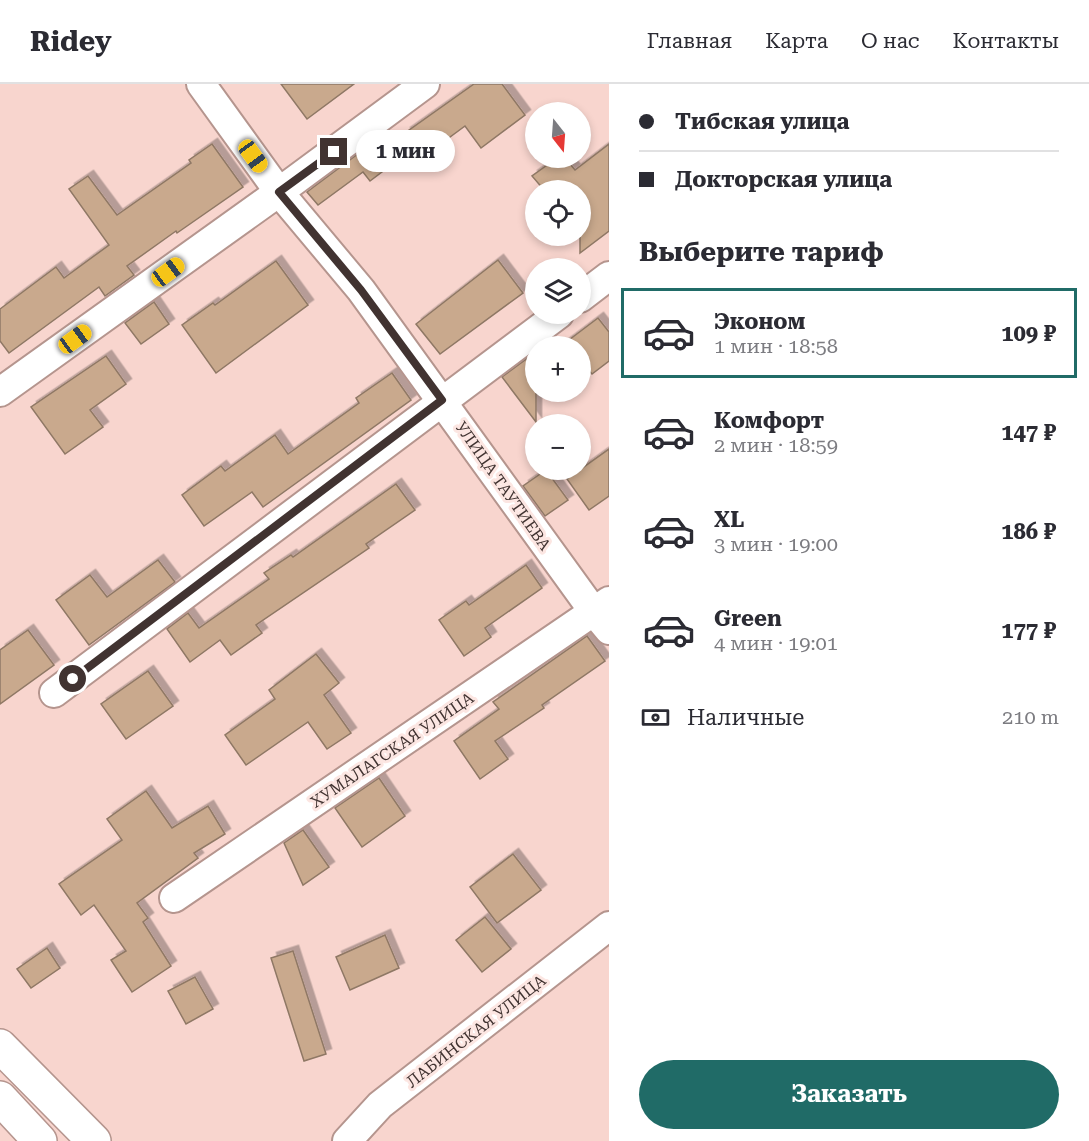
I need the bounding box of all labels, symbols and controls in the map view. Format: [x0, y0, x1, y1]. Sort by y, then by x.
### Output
text: Ridey [30, 25, 112, 58]
text: Главная [647, 29, 732, 53]
text: Карта [765, 29, 828, 53]
text: О нас [861, 29, 920, 53]
text: Контакты [953, 29, 1059, 53]
north arrow [525, 102, 591, 168]
map controls [525, 102, 591, 480]
text: Тибская улица [675, 109, 849, 134]
callout: 1 мин [355, 131, 454, 173]
car [235, 136, 271, 176]
route end [320, 138, 347, 165]
text: 1 мин [376, 139, 435, 163]
text: Докторская улица [675, 167, 892, 192]
button: locate [525, 180, 591, 246]
text: Выберите тариф [639, 236, 884, 268]
car [148, 254, 188, 290]
button: layers [525, 258, 591, 324]
icon: car [642, 306, 696, 360]
text: Эконом [714, 309, 805, 334]
car [55, 321, 95, 357]
text: 109 ₽ [1001, 321, 1056, 346]
text: 1 мин · 18:58 [714, 334, 838, 358]
button: + [525, 336, 591, 402]
icon: car [642, 405, 696, 459]
text: Комфорт [714, 408, 824, 433]
button: − [525, 414, 591, 480]
street label: УЛИЦА ТАУТИЕВА [451, 418, 555, 555]
text: 147 ₽ [1001, 420, 1056, 445]
text: 2 мин · 18:59 [714, 433, 838, 457]
icon: car [642, 504, 696, 558]
text: XL [714, 507, 744, 532]
text: 186 ₽ [1001, 519, 1056, 544]
text: 3 мин · 19:00 [714, 532, 838, 556]
icon: car [642, 603, 696, 657]
text: Green [714, 606, 782, 631]
text: 177 ₽ [1001, 618, 1056, 643]
text: 4 мин · 19:01 [714, 631, 838, 655]
route start [59, 665, 86, 692]
street label: ХУМАЛАГСКАЯ УЛИЦА [307, 688, 478, 812]
icon: cash [639, 701, 672, 734]
text: Наличные [687, 705, 804, 730]
text: 210 m [1002, 705, 1059, 729]
street label: ЛАБИНСКАЯ УЛИЦА [403, 970, 550, 1091]
button: Заказать [639, 1060, 1059, 1129]

